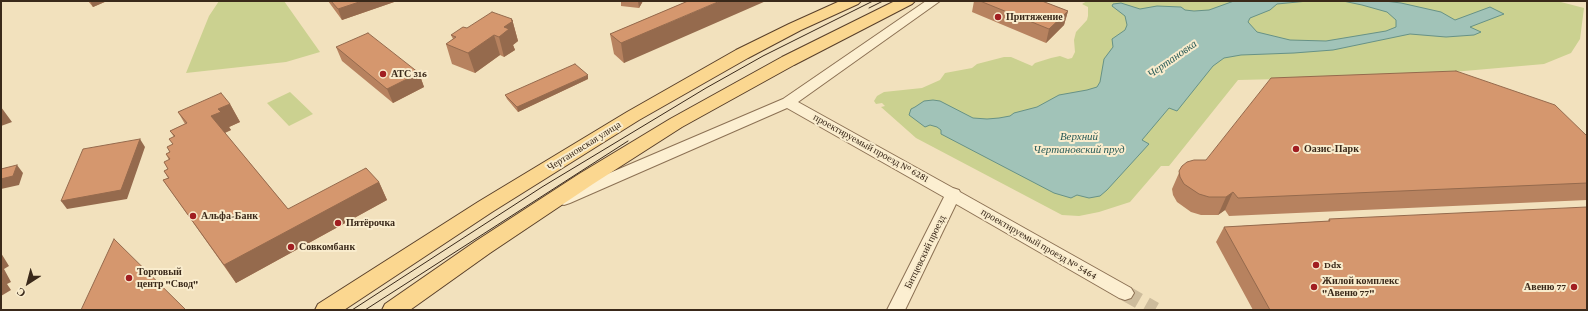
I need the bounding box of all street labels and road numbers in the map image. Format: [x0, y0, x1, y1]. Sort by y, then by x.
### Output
street label: проектируемый проезд № 6281 [811, 111, 931, 185]
street label: Чертановская улица [545, 119, 623, 173]
street label: проектируемый проезд № 5464 [979, 206, 1099, 282]
street label: Битцевский проезд [902, 213, 948, 291]

